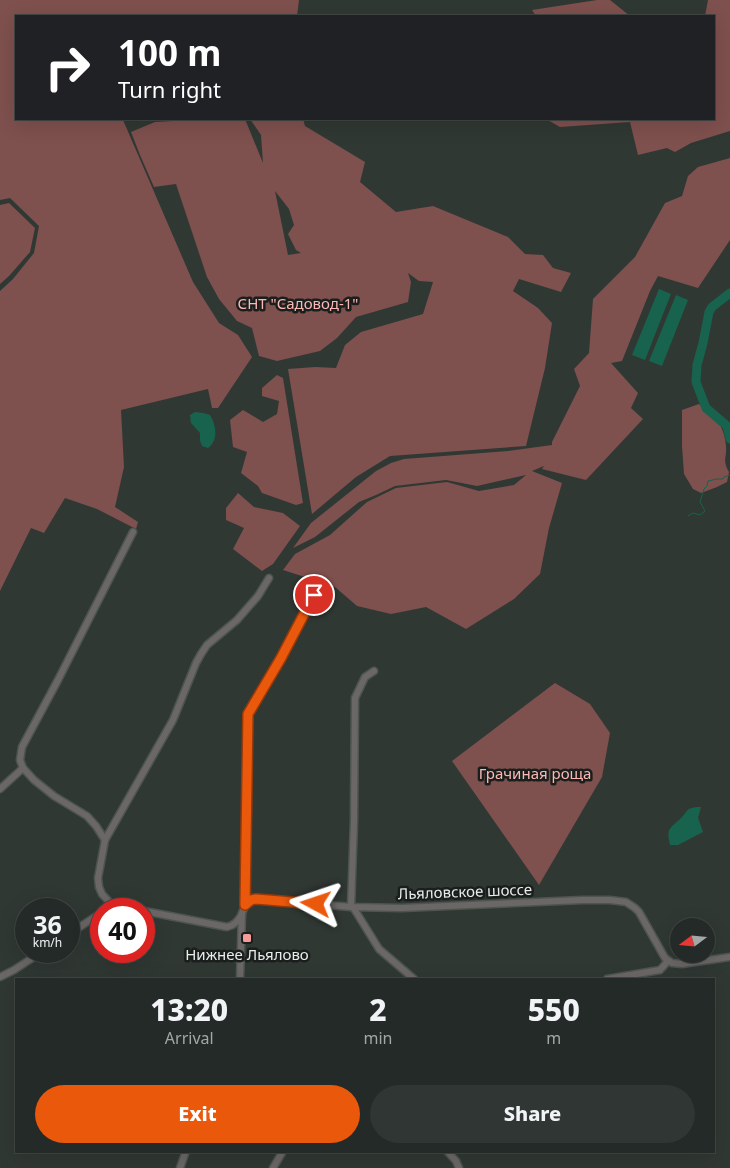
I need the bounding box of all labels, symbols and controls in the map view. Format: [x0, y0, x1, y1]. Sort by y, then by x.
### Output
text: 100 m [118, 29, 221, 76]
icon: right [35, 35, 100, 100]
text: Turn right [118, 74, 221, 104]
park label: СНТ "Садовод-1" [238, 293, 358, 313]
pin [293, 574, 335, 616]
icon: arrive [300, 581, 328, 609]
park label: Грачиная роща [479, 763, 591, 783]
position arrow [289, 877, 341, 929]
street label: Льяловское шоссе [397, 879, 532, 903]
speed limit sign: 40 [90, 898, 155, 963]
text: 36 [33, 907, 62, 941]
north arrow [670, 918, 715, 962]
map controls [670, 918, 715, 963]
marker: Нижнее Льялово [241, 932, 253, 944]
text: km/h [33, 934, 62, 951]
place label: Нижнее Льялово [185, 944, 309, 964]
text: 13:20 [150, 989, 228, 1030]
text: 2 [369, 989, 387, 1030]
text: 550 [528, 989, 580, 1030]
text: Arrival [165, 1027, 214, 1049]
text: min [363, 1027, 392, 1049]
text: m [546, 1027, 561, 1049]
button: Exit [35, 1085, 360, 1143]
button: Share [370, 1085, 695, 1143]

